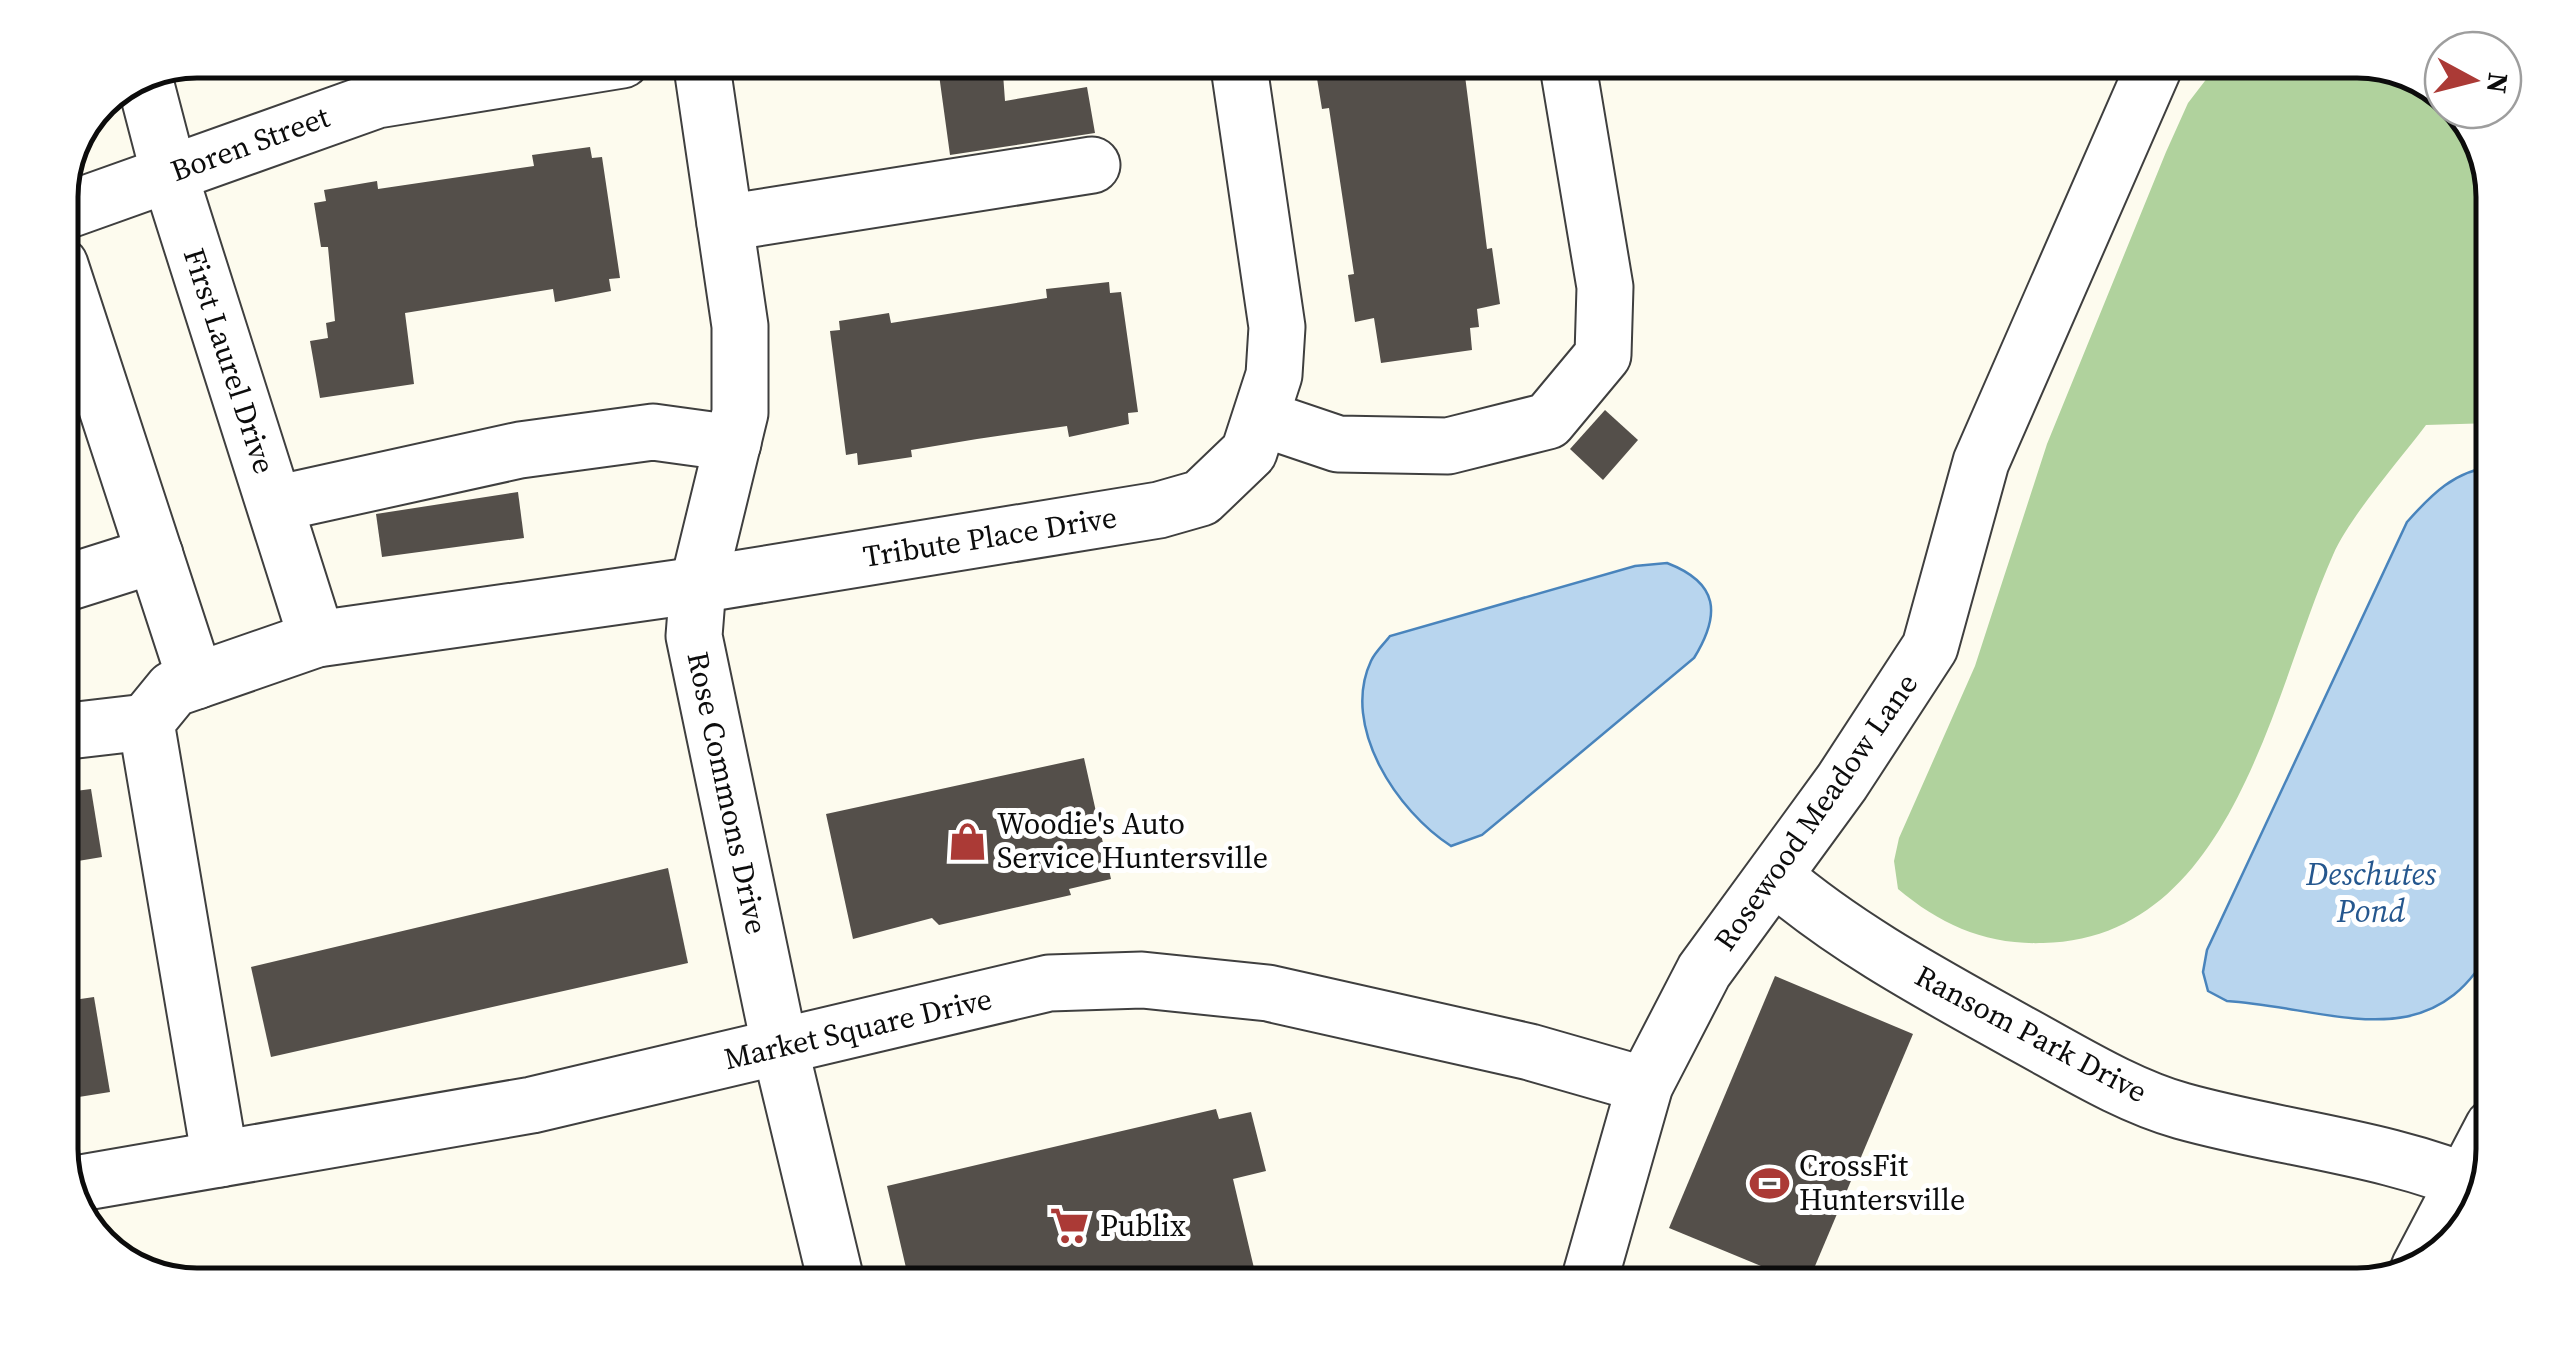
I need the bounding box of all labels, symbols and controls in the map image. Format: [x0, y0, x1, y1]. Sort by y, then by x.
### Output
north arrow [2423, 30, 2523, 130]
text: N [2478, 71, 2518, 95]
street label: Boren Street [165, 96, 335, 191]
street label: First Laurel Drive [174, 243, 285, 479]
street label: Tribute Place Drive [860, 496, 1120, 577]
street label: Rose Commons Drive [678, 648, 777, 938]
street label: Rosewood Meadow Lane [1704, 665, 1927, 958]
place label: Woodie's Auto Service Huntersville [997, 803, 1268, 878]
shop icon: Woodie's Auto Service Huntersville [946, 820, 988, 862]
water label: Deschutes Pond [2305, 852, 2437, 933]
street label: Ransom Park Drive [1908, 955, 2154, 1112]
street label: Market Square Drive [720, 978, 996, 1079]
place label: CrossFit Huntersville [1799, 1145, 1965, 1220]
sports icon: CrossFit Huntersville [1748, 1162, 1790, 1204]
supermarket icon: Publix [1049, 1205, 1091, 1247]
place label: Publix [1100, 1205, 1186, 1246]

